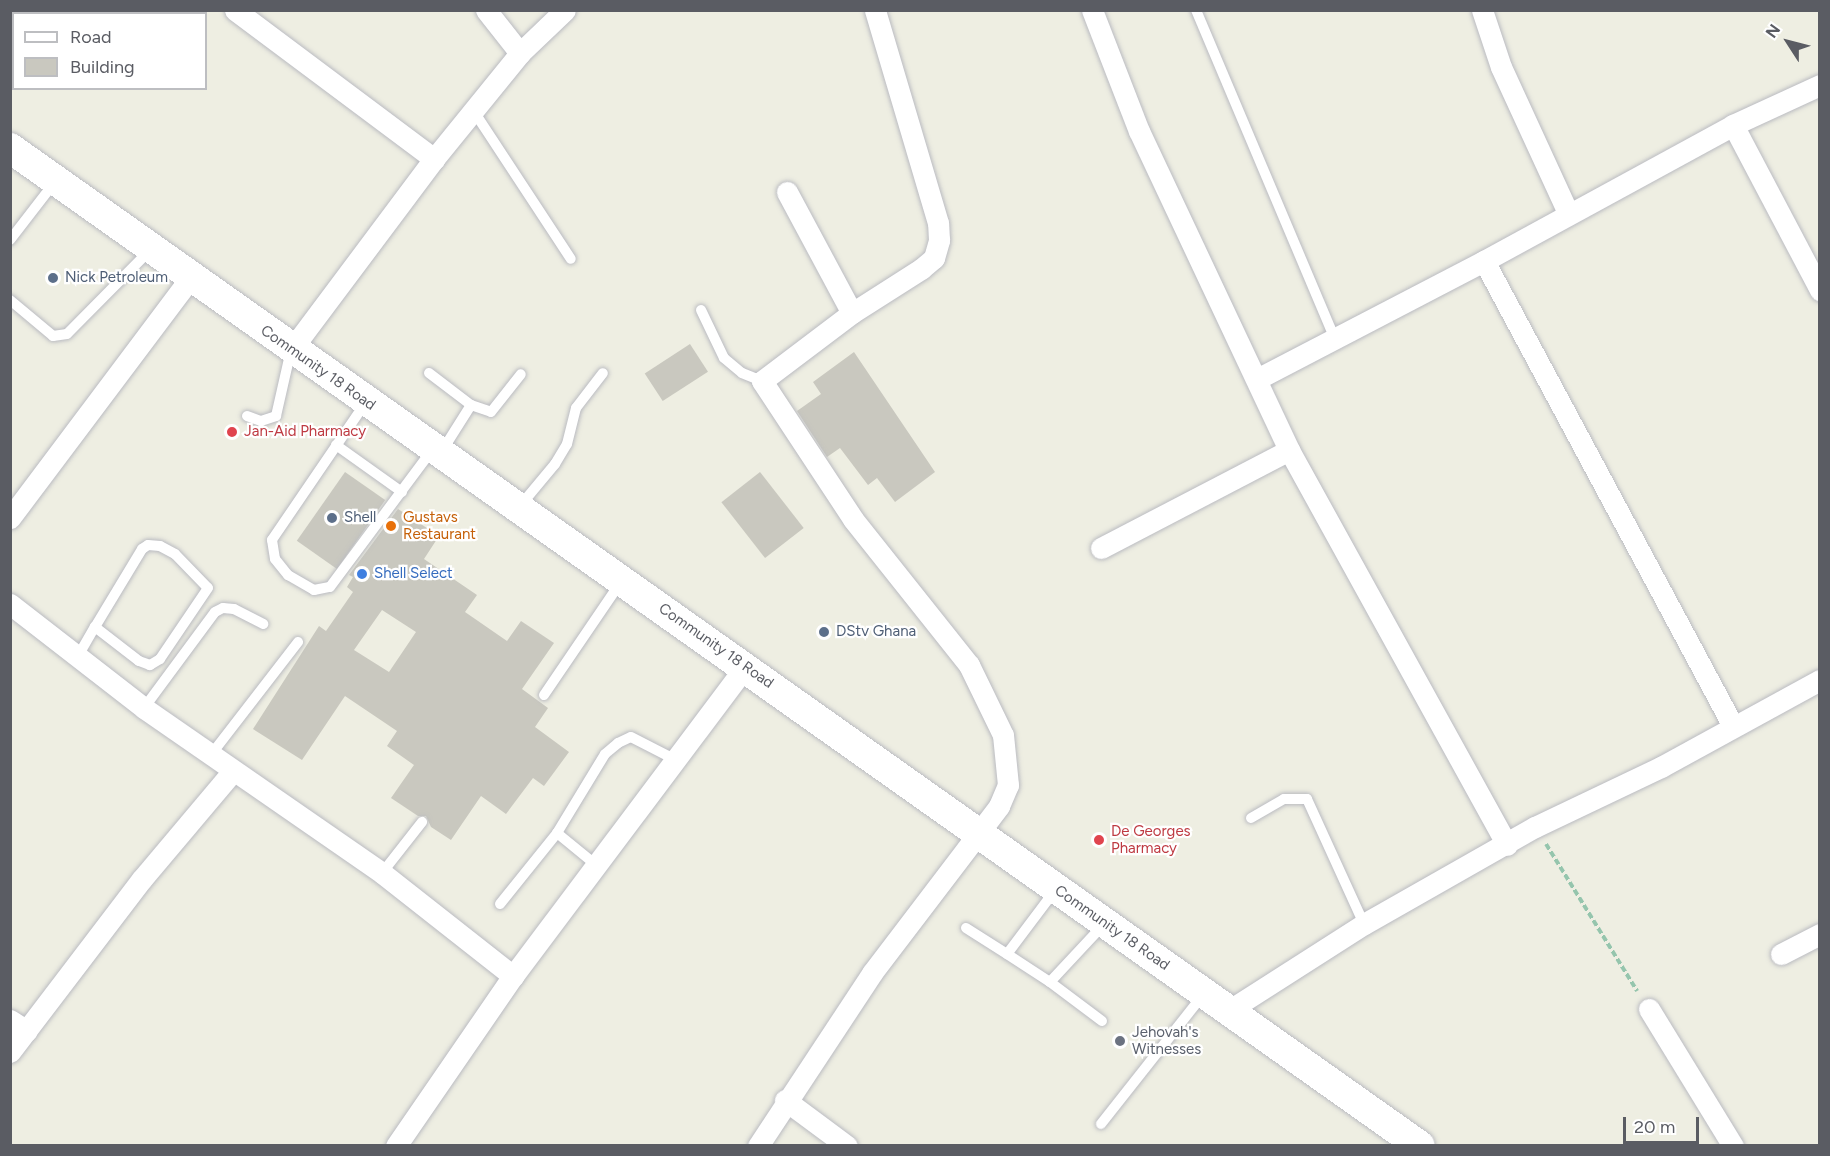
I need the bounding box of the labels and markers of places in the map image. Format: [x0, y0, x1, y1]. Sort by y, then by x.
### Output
place label: Nick Petroleum [65, 269, 168, 287]
marker: Nick Petroleum [46, 271, 60, 285]
place label: Jan-Aid Pharmacy [244, 423, 366, 441]
marker: Jan-Aid Pharmacy [225, 425, 239, 439]
place label: Gustavs Restaurant [403, 508, 476, 543]
place label: Shell [344, 509, 376, 527]
marker: Shell [325, 511, 339, 525]
marker: Gustavs Restaurant [384, 519, 398, 533]
place label: Shell Select [374, 565, 453, 583]
marker: Shell Select [355, 567, 369, 581]
place label: DStv Ghana [836, 623, 916, 641]
marker: DStv Ghana [817, 625, 831, 639]
place label: De Georges Pharmacy [1111, 822, 1191, 857]
marker: De Georges Pharmacy [1092, 833, 1106, 847]
place label: Jehovah's Witnesses [1132, 1023, 1201, 1058]
marker: Jehovah's Witnesses [1113, 1034, 1127, 1048]

